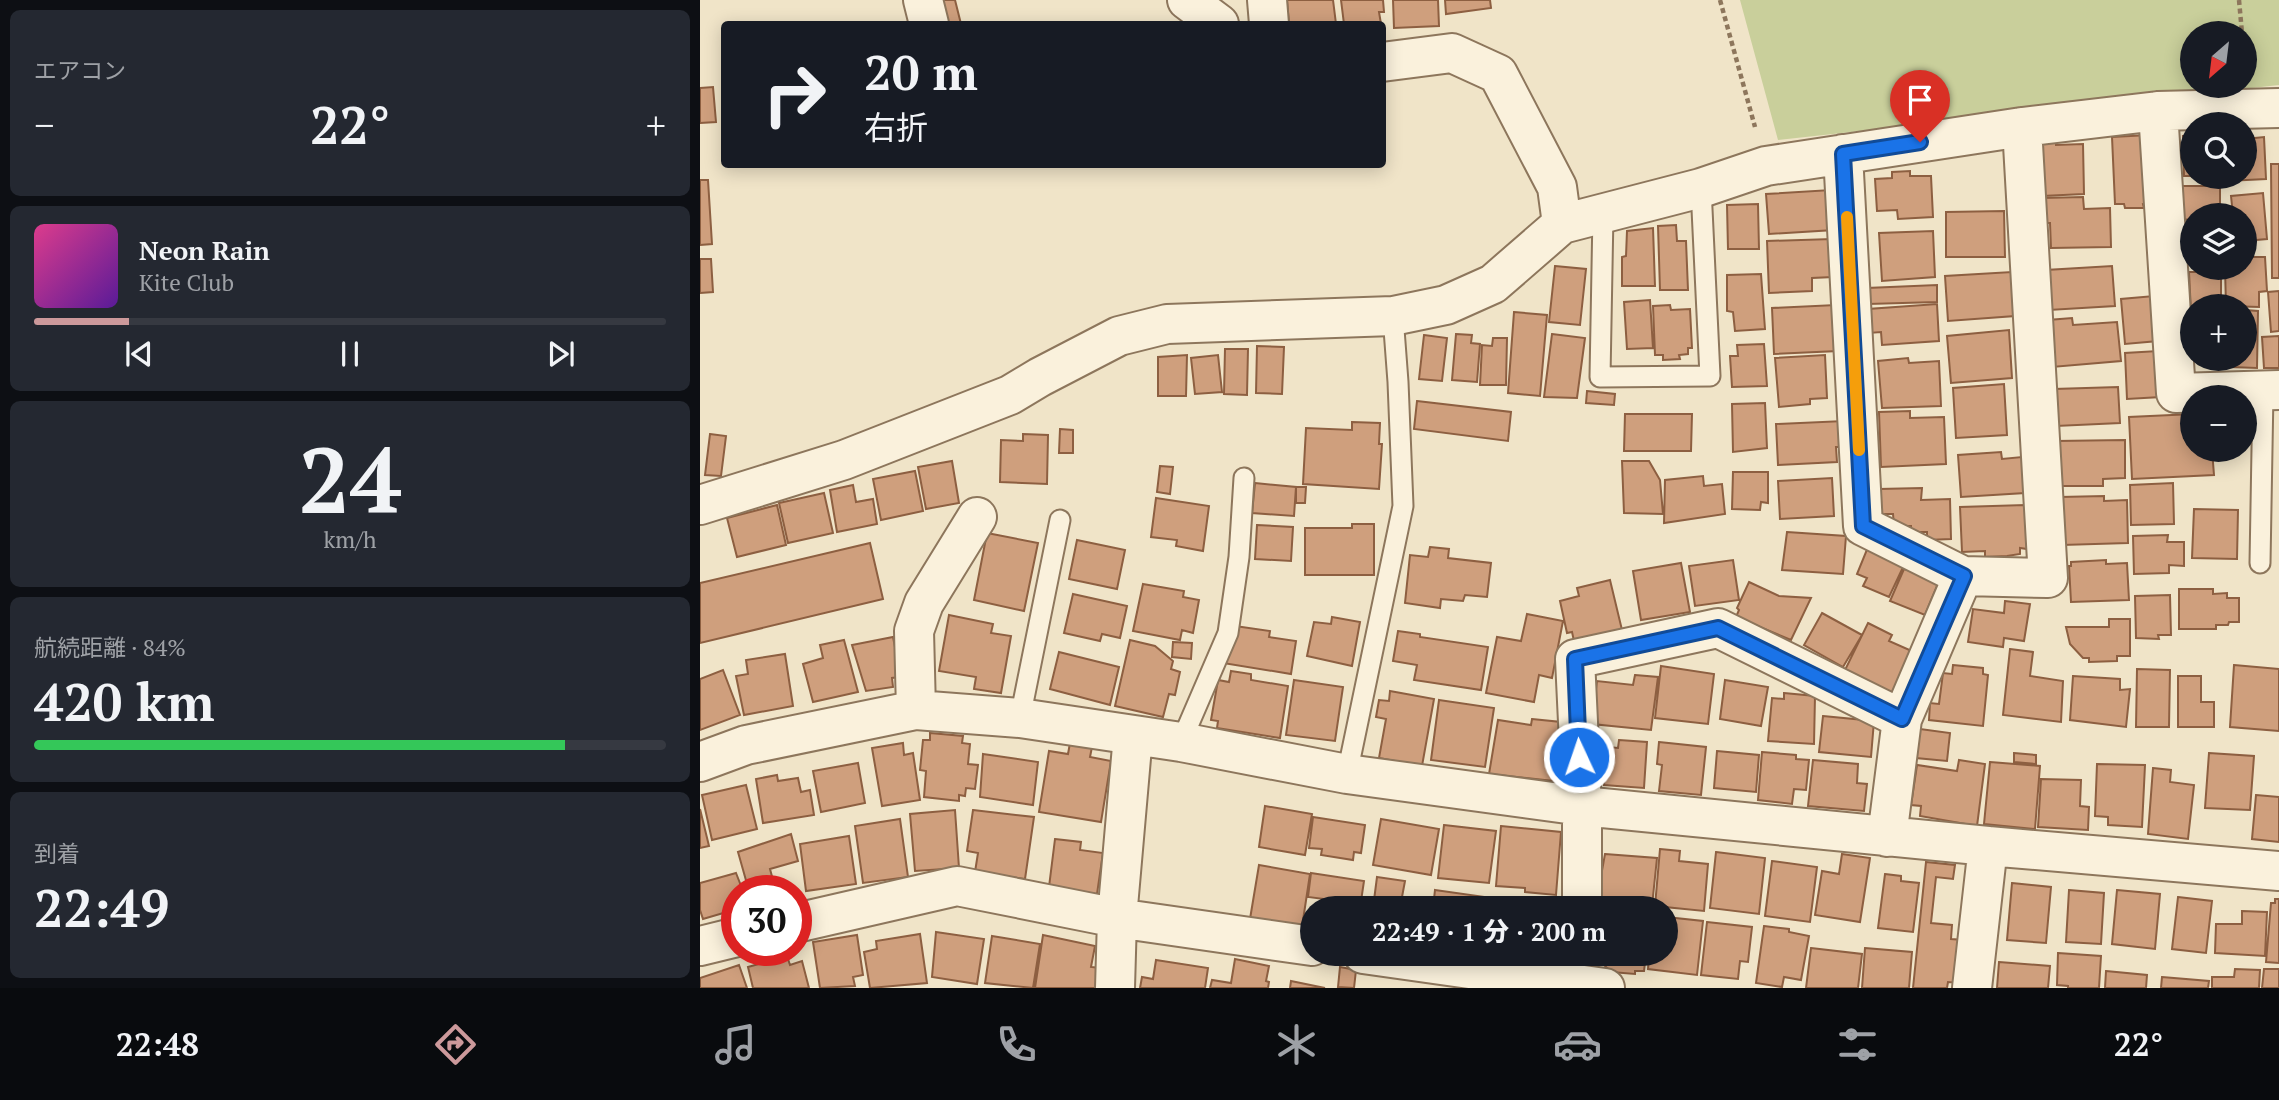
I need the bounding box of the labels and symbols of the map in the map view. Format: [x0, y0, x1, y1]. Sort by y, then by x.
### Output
north arrow [2180, 21, 2258, 98]
pin [1890, 70, 1950, 142]
position arrow [1542, 720, 1616, 794]
speed limit sign: 30 [721, 875, 812, 966]

